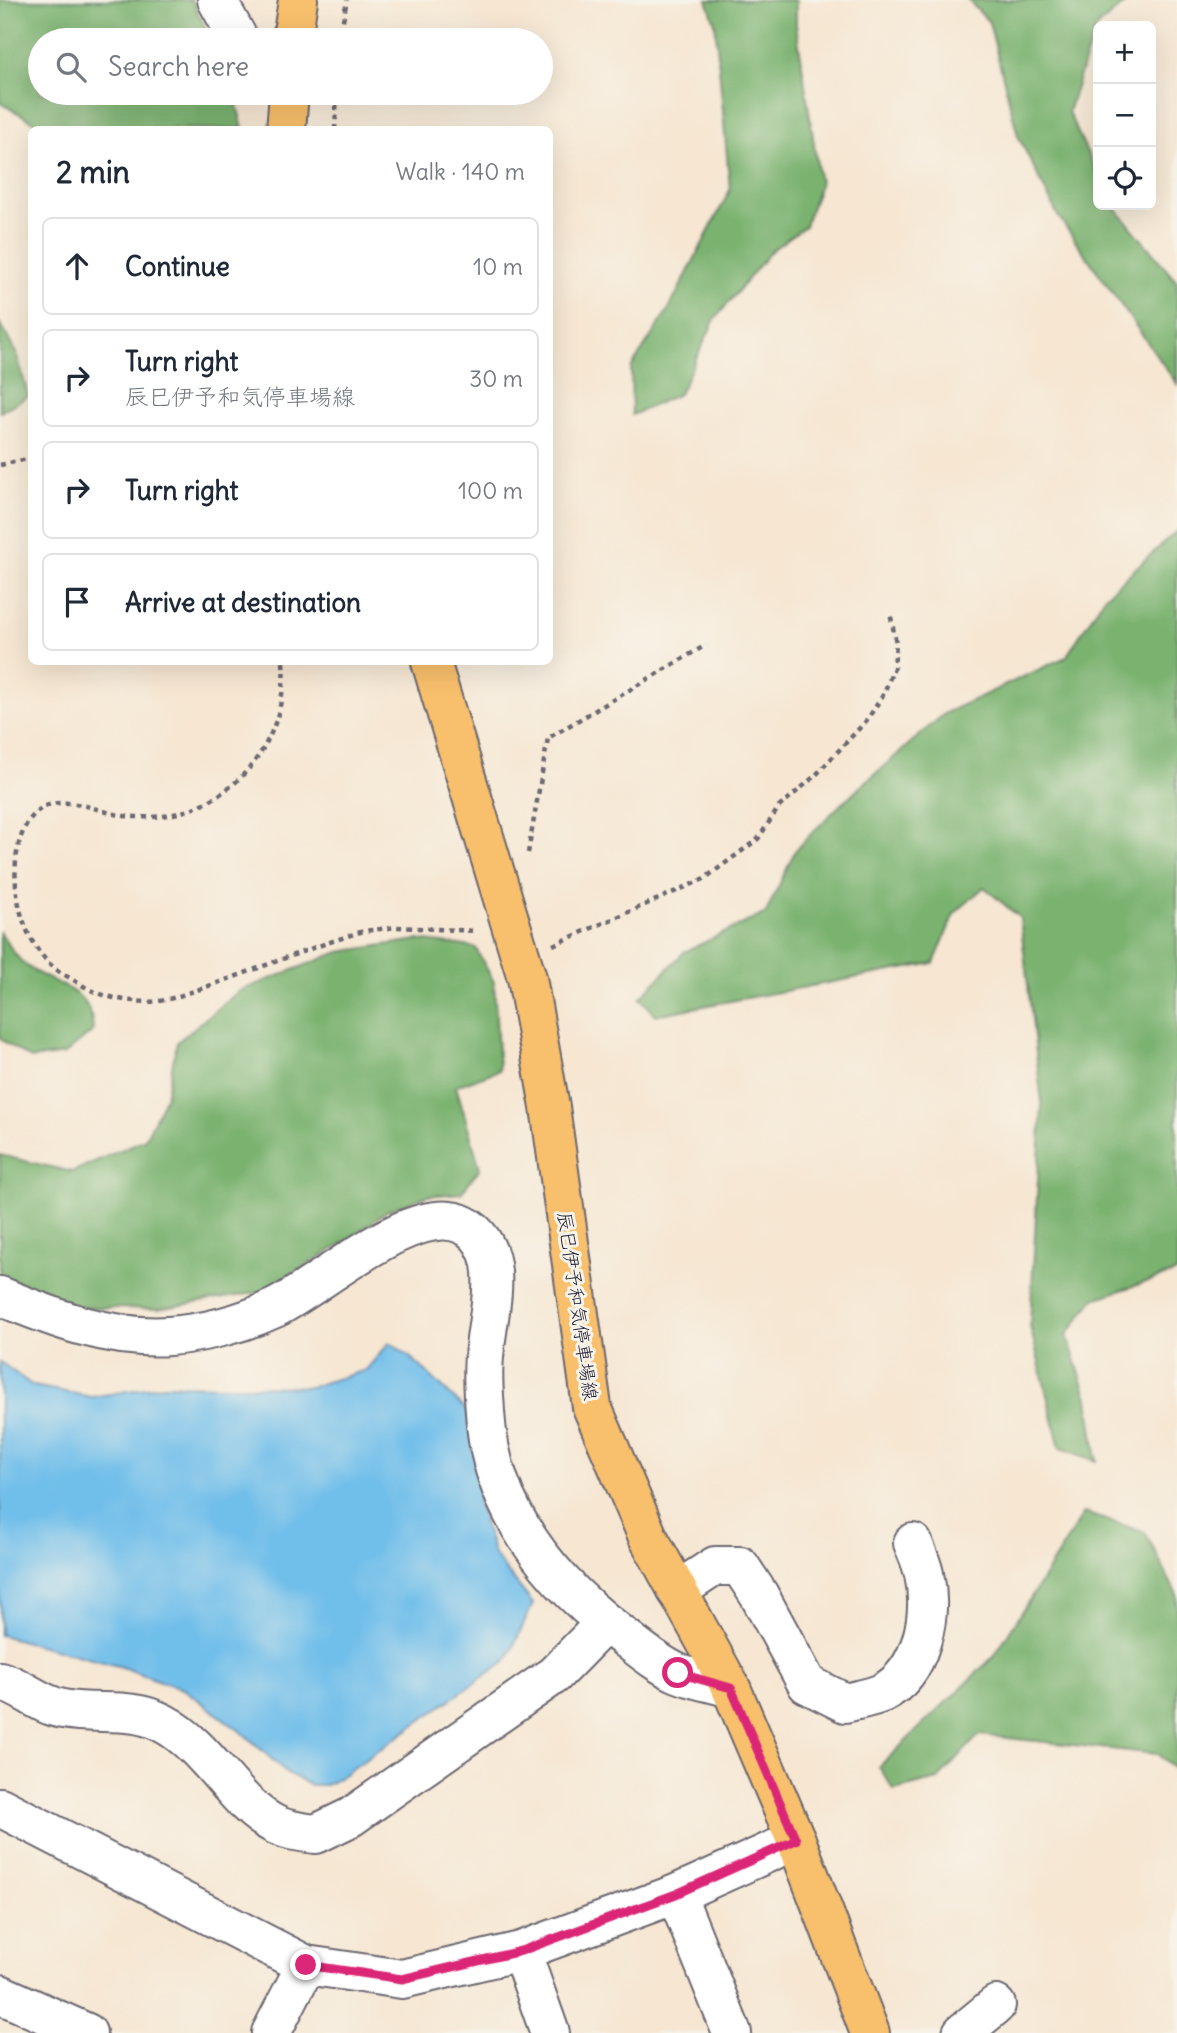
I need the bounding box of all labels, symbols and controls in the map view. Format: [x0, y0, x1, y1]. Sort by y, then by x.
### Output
map controls [1093, 21, 1156, 210]
button: + [1093, 21, 1156, 84]
search box [28, 28, 553, 105]
icon: search [52, 48, 90, 86]
text: Search here [108, 50, 249, 83]
button: − [1093, 84, 1156, 147]
button: locate [1093, 147, 1156, 210]
text: 2 min [56, 153, 130, 191]
text: Walk · 140 m [396, 157, 525, 186]
icon: ahead [58, 247, 96, 285]
text: Continue [125, 250, 230, 283]
text: 10 m [473, 252, 523, 281]
text: Turn right [125, 345, 238, 378]
icon: right [58, 359, 96, 397]
text: 30 m [469, 364, 523, 393]
text: 辰巳伊予和気停車場線 [125, 382, 355, 411]
icon: right [58, 471, 96, 509]
text: Turn right [125, 474, 238, 507]
text: 100 m [458, 476, 523, 505]
icon: arrive [58, 583, 96, 621]
text: Arrive at destination [125, 586, 361, 619]
street label: 辰巳伊予和気停車場線 [553, 1210, 603, 1402]
route start [662, 1657, 693, 1688]
route end [290, 1949, 321, 1980]

